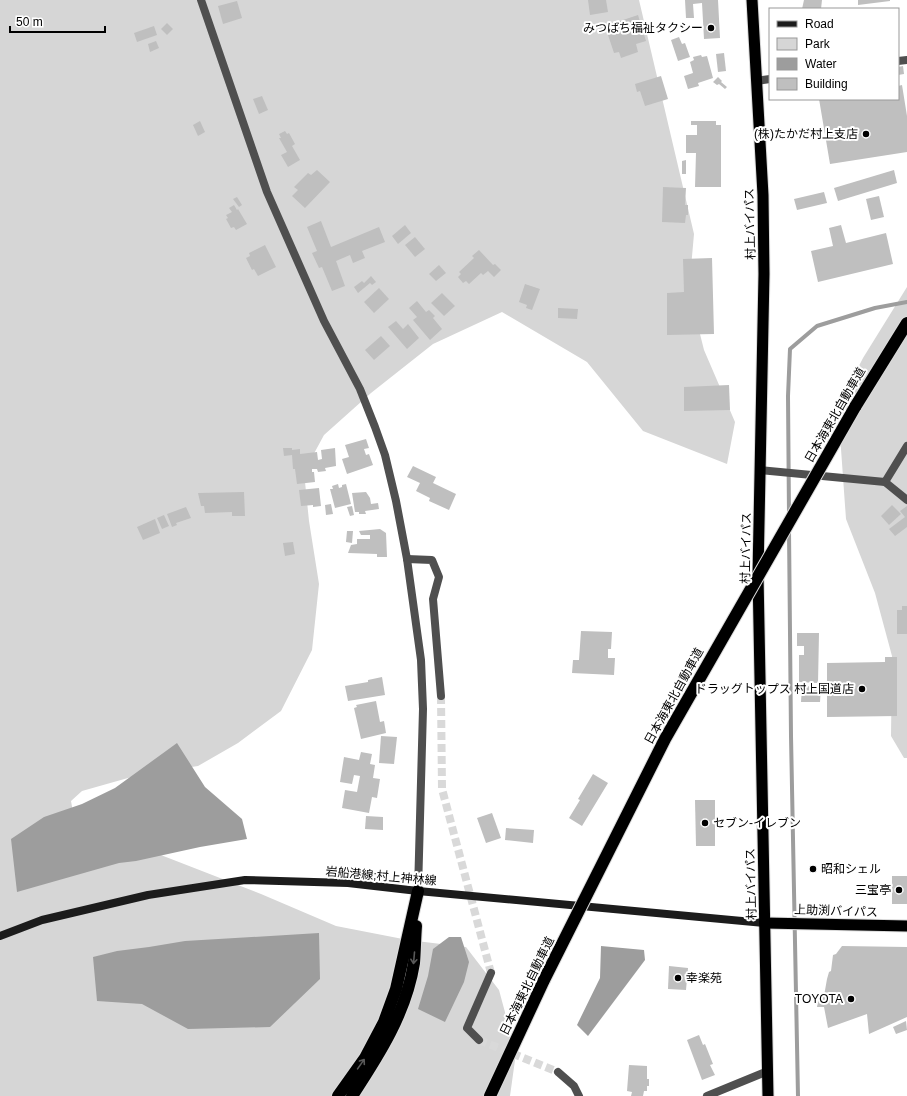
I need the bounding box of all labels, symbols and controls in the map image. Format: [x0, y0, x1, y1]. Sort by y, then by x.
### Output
scale bar [10, 8, 105, 34]
legend [769, 8, 899, 100]
text: 50 m [16, 15, 43, 29]
text: Road [805, 17, 834, 31]
place label: みつばち福祉タクシー [583, 21, 703, 35]
marker: みつばち福祉タクシー [706, 23, 716, 33]
text: Park [805, 37, 831, 51]
text: Water [805, 57, 837, 71]
text: Building [805, 77, 848, 91]
place label: (株)たかだ村上支店 [754, 127, 858, 141]
marker: (株)たかだ村上支店 [861, 129, 871, 139]
street label: 村上バイパス [742, 188, 758, 260]
street label: 日本海東北自動車道 [802, 365, 868, 465]
street label: 村上バイパス [738, 512, 754, 584]
street label: 日本海東北自動車道 [642, 645, 706, 747]
place label: ドラッグトップス 村上国道店 [695, 682, 854, 696]
marker: ドラッグトップス 村上国道店 [857, 684, 867, 694]
place label: セブン-イレブン [713, 816, 801, 830]
marker: セブン-イレブン [700, 818, 710, 828]
street label: 村上バイパス [743, 848, 759, 920]
place label: 昭和シェル [821, 862, 881, 876]
street label: 岩船港線;村上神林線 [325, 864, 437, 888]
marker: 昭和シェル [808, 864, 818, 874]
place label: 三宝亭 [855, 883, 891, 897]
marker: 三宝亭 [894, 885, 904, 895]
street label: 上助渕バイパス [794, 903, 878, 919]
street label: 日本海東北自動車道 [497, 934, 557, 1038]
one-way arrow [410, 951, 417, 964]
place label: 幸楽苑 [686, 971, 722, 985]
marker: 幸楽苑 [673, 973, 683, 983]
place label: TOYOTA [795, 992, 843, 1006]
marker: TOYOTA [846, 994, 856, 1004]
one-way arrow [357, 1059, 365, 1070]

